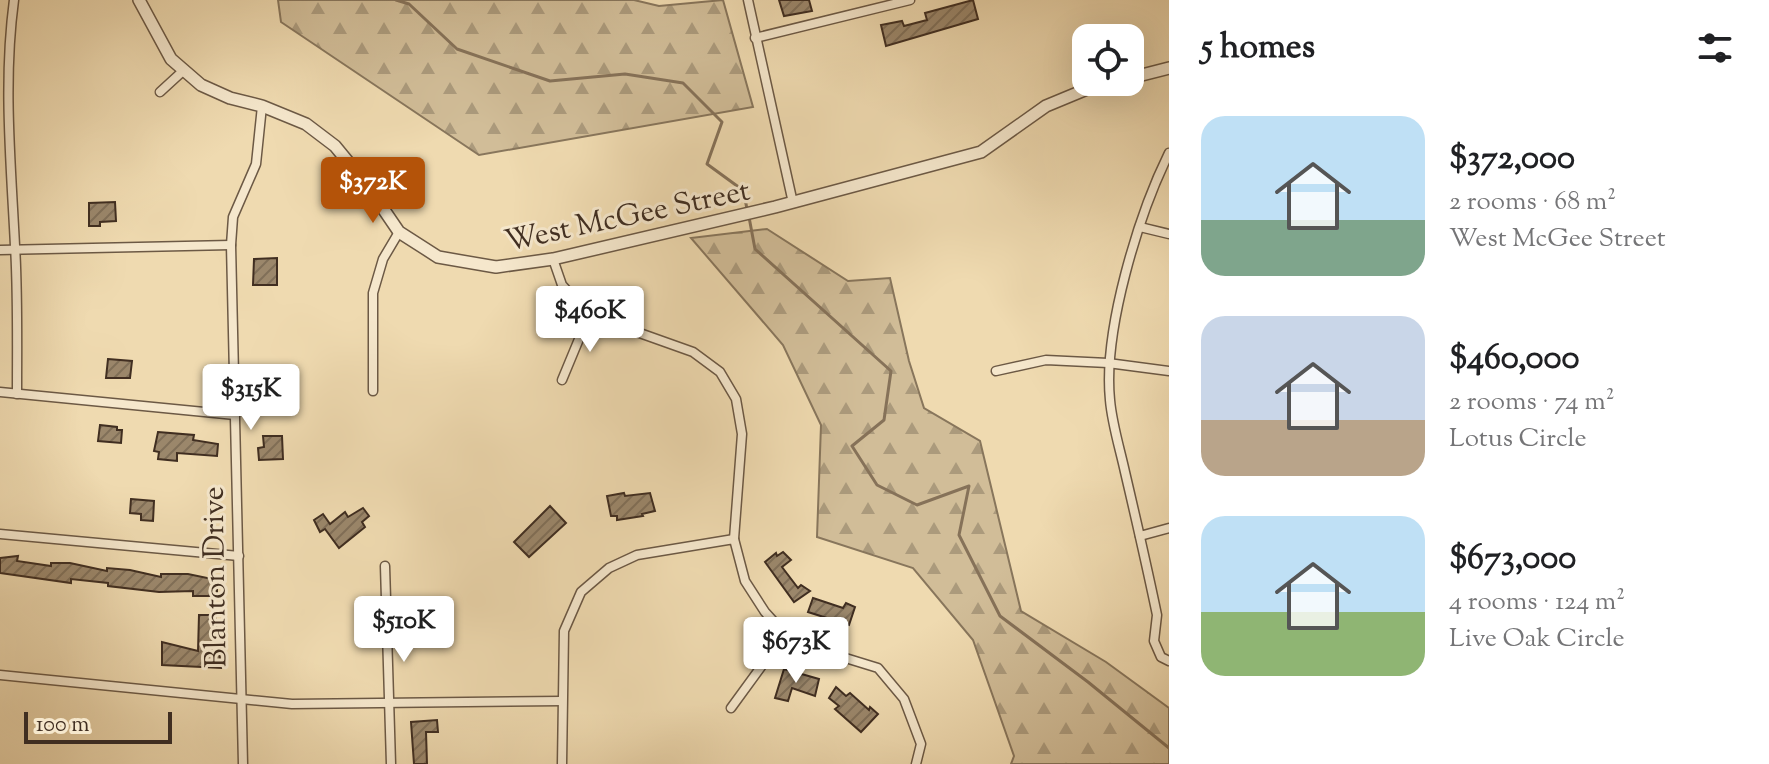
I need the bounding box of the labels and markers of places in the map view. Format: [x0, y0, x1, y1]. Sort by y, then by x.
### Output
pin: $372K [317, 157, 429, 225]
pin: $460K [534, 286, 646, 354]
pin: $315K [195, 364, 307, 432]
pin: $510K [348, 596, 460, 664]
pin: $673K [740, 617, 852, 685]

